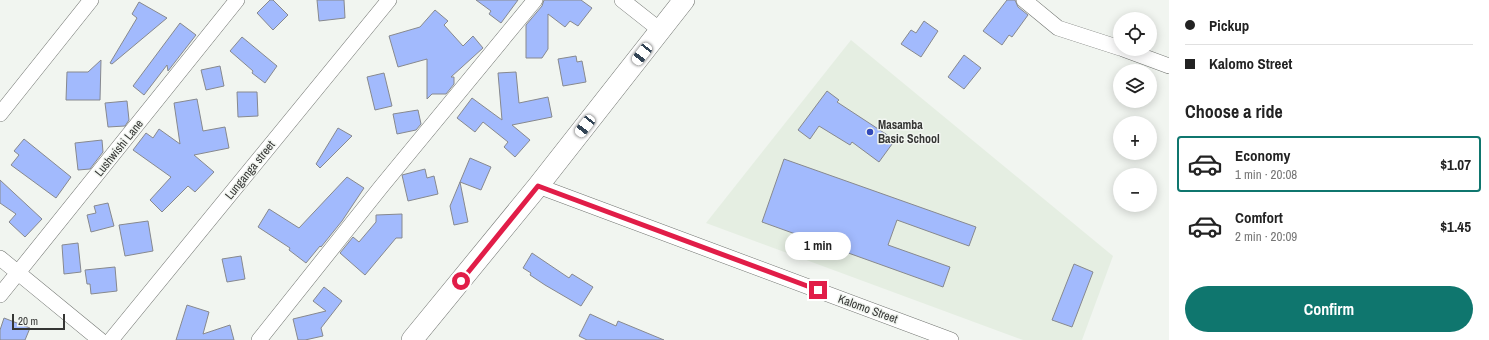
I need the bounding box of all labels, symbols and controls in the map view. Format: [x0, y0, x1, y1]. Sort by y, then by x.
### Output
map controls [1113, 12, 1157, 212]
button: locate [1113, 12, 1157, 56]
text: Pickup [1209, 15, 1249, 36]
car [630, 41, 654, 67]
text: Kalomo Street [1209, 53, 1292, 74]
button: layers [1113, 64, 1157, 108]
text: Choose a ride [1185, 99, 1283, 124]
car [573, 113, 597, 139]
street label: Lushwishi Lane [91, 116, 147, 180]
button: + [1113, 116, 1157, 160]
place label: Masamba Basic School [878, 117, 940, 147]
marker: Masamba Basic School [865, 127, 875, 137]
street label: Lunganga street [221, 137, 279, 203]
text: Economy [1235, 145, 1290, 166]
icon: car [1187, 146, 1223, 182]
text: $1.07 [1440, 154, 1471, 175]
text: 1 min · 20:08 [1235, 166, 1297, 183]
button: − [1113, 168, 1157, 212]
text: Comfort [1235, 207, 1283, 228]
icon: car [1187, 208, 1223, 244]
text: $1.45 [1440, 216, 1471, 237]
text: 2 min · 20:09 [1235, 228, 1297, 245]
callout: 1 min [785, 232, 851, 260]
text: 1 min [804, 237, 832, 254]
route start [452, 272, 470, 290]
route end [809, 281, 827, 299]
button: Confirm [1185, 286, 1473, 332]
street label: Kalomo Street [836, 291, 900, 327]
scale bar [12, 312, 65, 331]
text: 20 m [18, 314, 38, 328]

